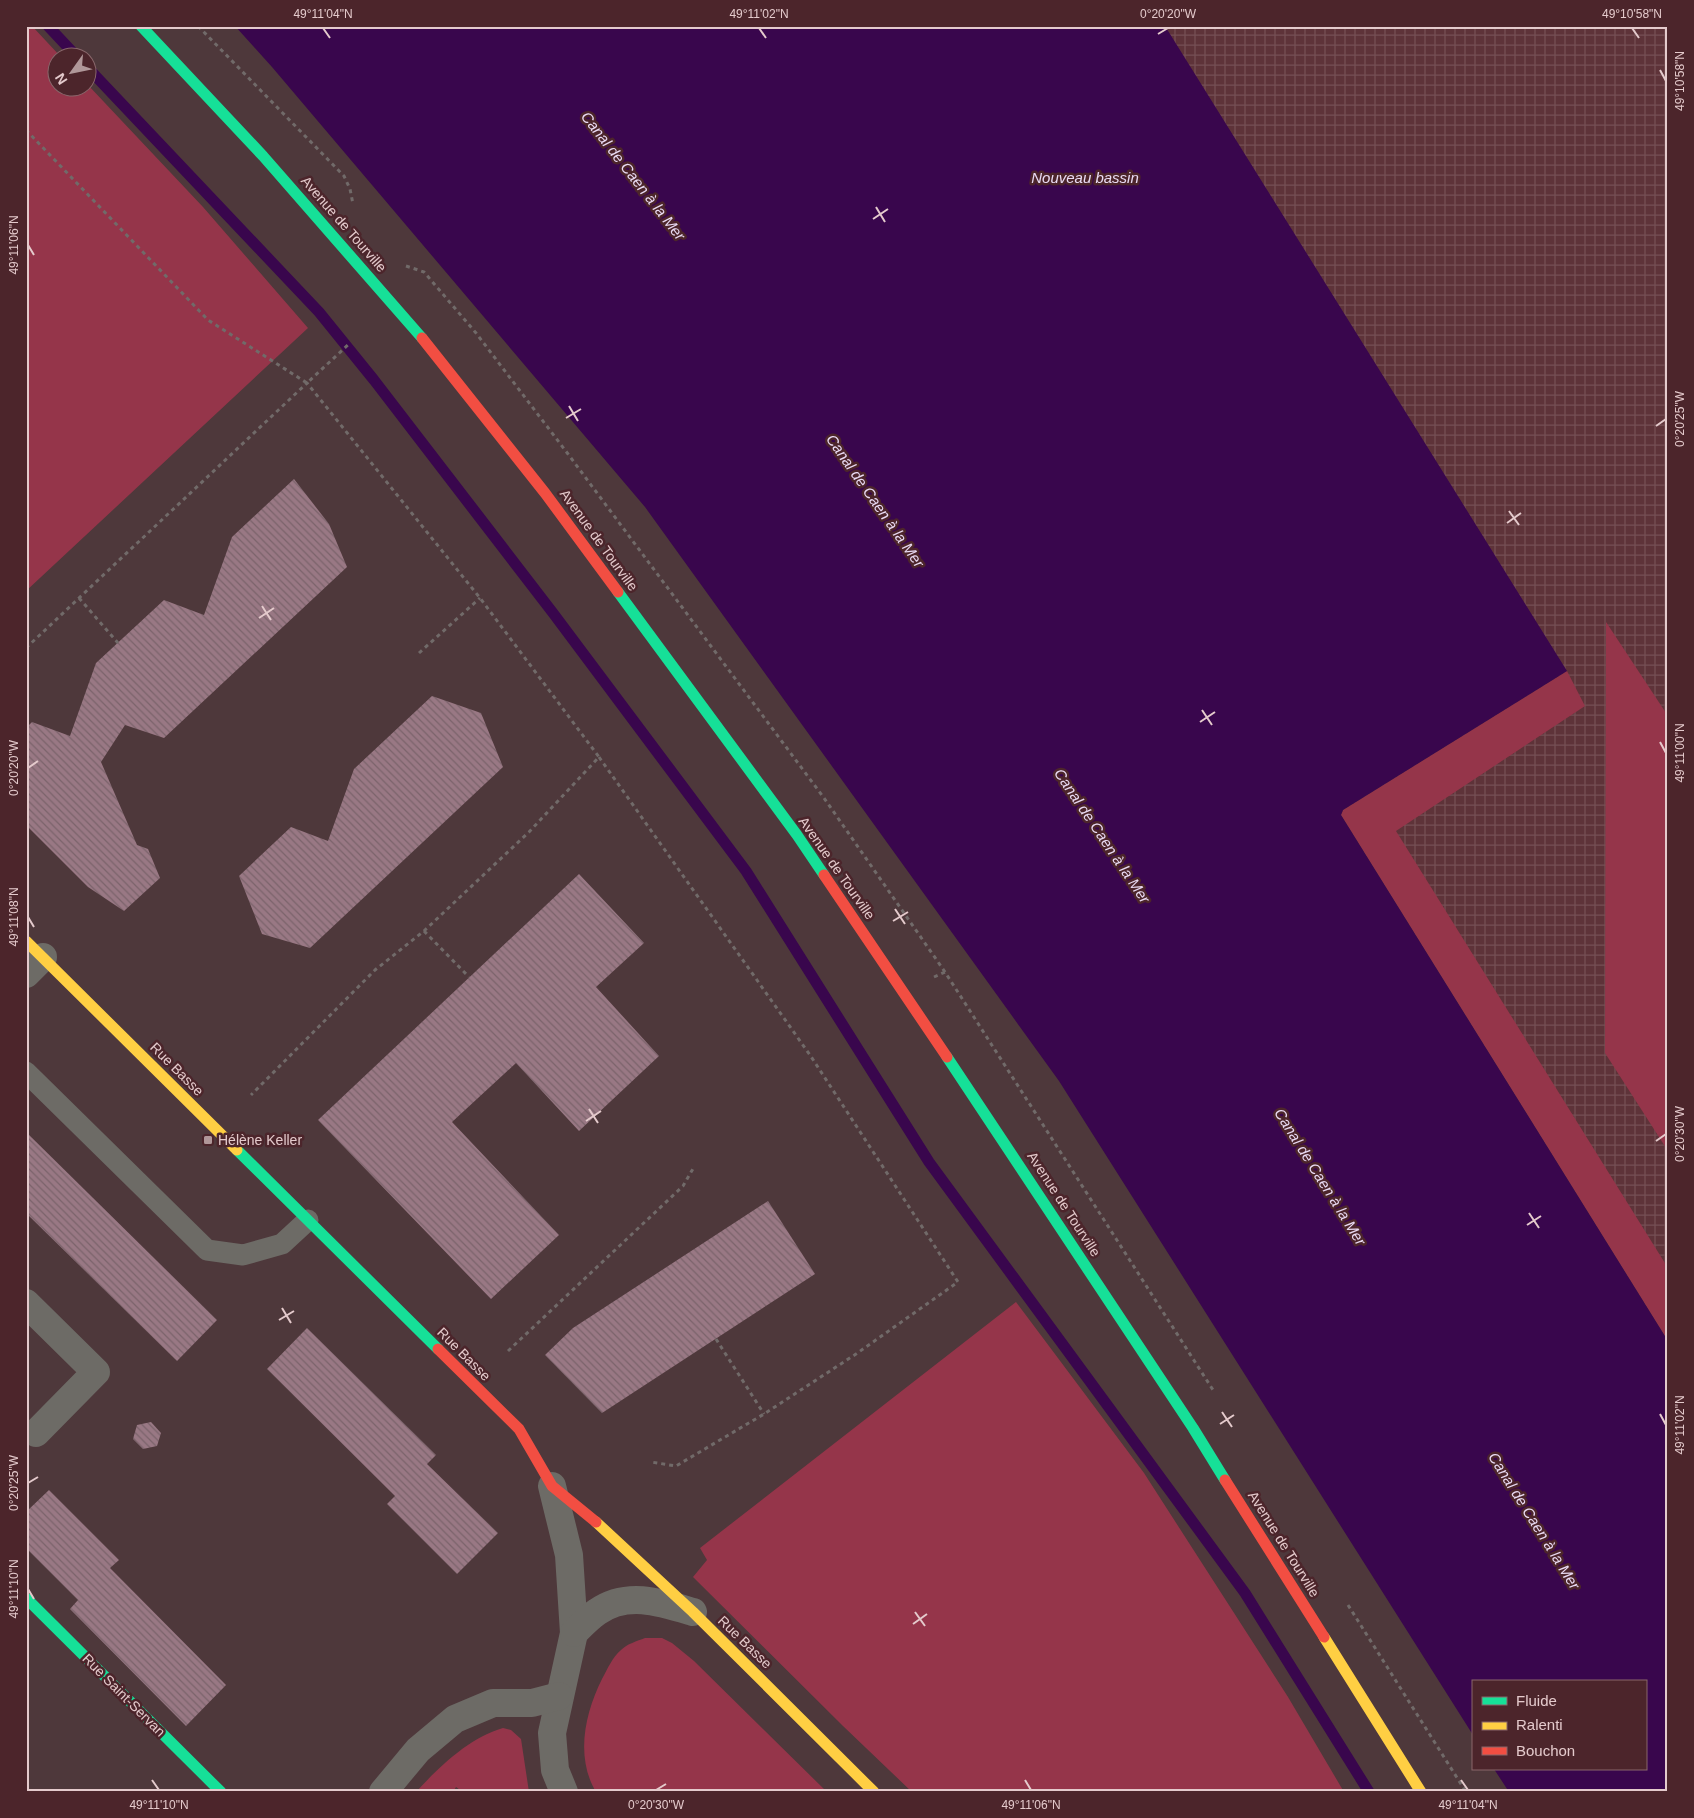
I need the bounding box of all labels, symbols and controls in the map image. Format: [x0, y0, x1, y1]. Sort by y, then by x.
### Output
text: 49°11'04"N [293, 7, 353, 21]
text: 49°11'02"N [729, 7, 789, 21]
text: 0°20'20"W [1140, 7, 1197, 21]
text: 49°10'58"N [1602, 7, 1662, 21]
north arrow [48, 48, 98, 98]
text: 49°10'58"N [1673, 51, 1687, 111]
text: N [52, 70, 71, 88]
water label: Canal de Caen à la Mer [578, 108, 689, 244]
water label: Nouveau bassin [1031, 169, 1139, 186]
street label: Avenue de Tourville [298, 173, 390, 275]
text: 49°11'06"N [7, 215, 21, 275]
text: 0°20'25"W [1673, 390, 1687, 447]
water label: Canal de Caen à la Mer [823, 431, 928, 571]
street label: Avenue de Tourville [557, 486, 641, 594]
text: 49°11'00"N [1673, 723, 1687, 783]
text: 0°20'20"W [7, 739, 21, 796]
water label: Canal de Caen à la Mer [1051, 765, 1154, 907]
street label: Avenue de Tourville [796, 814, 879, 923]
text: 49°11'08"N [7, 887, 21, 947]
street label: Rue Basse [147, 1039, 207, 1099]
water label: Canal de Caen à la Mer [1271, 1105, 1370, 1249]
text: 0°20'30"W [1673, 1105, 1687, 1162]
place label: Hélène Keller [218, 1132, 302, 1148]
marker: Hélène Keller [202, 1134, 214, 1146]
street label: Avenue de Tourville [1024, 1149, 1104, 1260]
street label: Rue Basse [434, 1324, 494, 1384]
text: 49°11'02"N [1673, 1395, 1687, 1455]
water label: Canal de Caen à la Mer [1485, 1449, 1584, 1593]
text: 0°20'25"W [7, 1454, 21, 1511]
street label: Avenue de Tourville [1245, 1488, 1323, 1600]
text: 49°11'10"N [7, 1559, 21, 1619]
street label: Rue Basse [715, 1612, 775, 1672]
street label: Rue Saint-Servan [79, 1650, 169, 1740]
legend [1472, 1680, 1646, 1770]
text: Fluide [1516, 1692, 1557, 1709]
text: Ralenti [1516, 1716, 1563, 1733]
text: Bouchon [1516, 1742, 1575, 1759]
text: 49°11'10"N [129, 1798, 189, 1812]
text: 0°20'30"W [628, 1798, 685, 1812]
text: 49°11'06"N [1001, 1798, 1061, 1812]
text: 49°11'04"N [1438, 1798, 1498, 1812]

